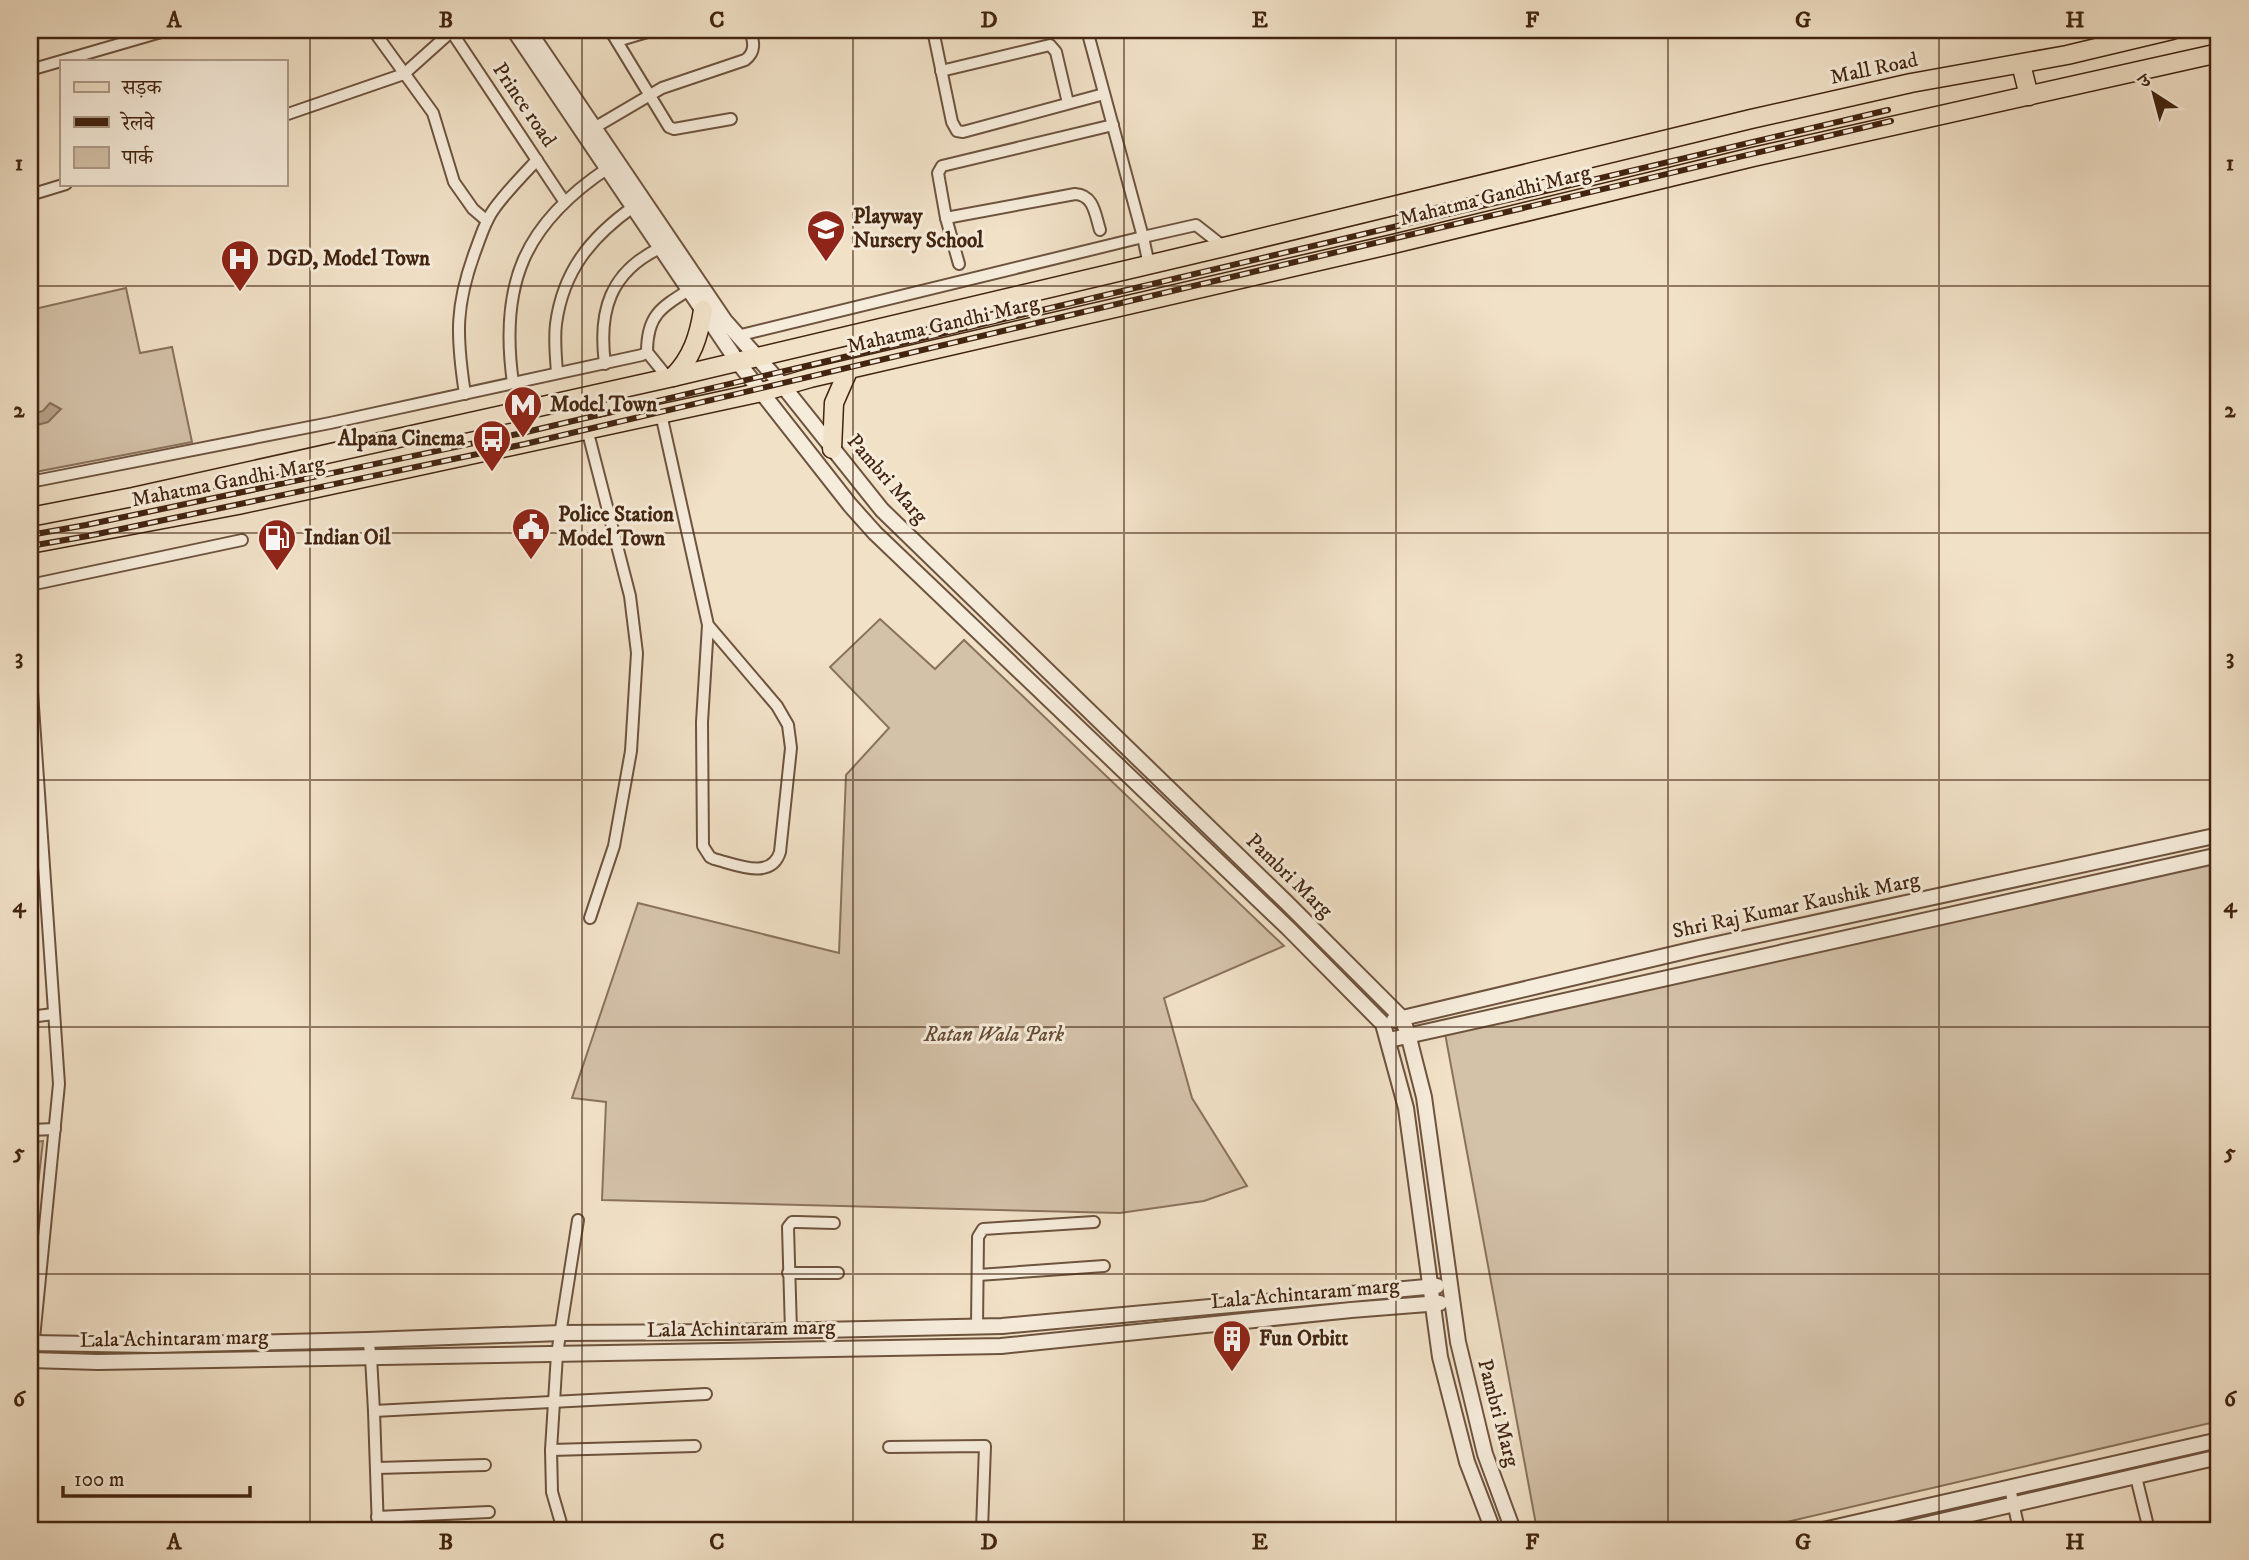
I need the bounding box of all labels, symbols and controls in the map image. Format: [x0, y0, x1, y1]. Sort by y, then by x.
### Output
text: A [166, 6, 183, 35]
text: B [439, 6, 453, 35]
text: C [709, 6, 725, 35]
text: D [980, 6, 998, 35]
text: E [1252, 6, 1268, 35]
text: F [1525, 6, 1540, 35]
text: G [1795, 6, 1811, 35]
text: H [2065, 6, 2085, 35]
street label: Mall Road [1828, 47, 1921, 91]
street label: Prince road [486, 58, 562, 152]
legend [60, 60, 287, 186]
north arrow [2120, 60, 2190, 130]
text: उ [2133, 69, 2157, 95]
text: सड़क [121, 75, 162, 101]
text: रेलवे [119, 111, 156, 137]
text: पार्क [121, 145, 154, 171]
text: 1 [15, 149, 23, 178]
text: 1 [2226, 149, 2234, 178]
street label: Mahatma Gandhi Marg [1397, 159, 1594, 232]
place label: Playway Nursery School [853, 204, 984, 254]
school or university icon: Playway Nursery School [805, 208, 847, 263]
hospital icon: DGD, Model Town [219, 238, 261, 293]
place label: DGD, Model Town [267, 246, 431, 272]
street label: Mahatma Gandhi Marg [845, 290, 1042, 360]
metro station icon: Model Town [502, 384, 544, 439]
place label: Model Town [550, 392, 658, 418]
text: 2 [13, 396, 25, 425]
text: 2 [2224, 396, 2236, 425]
bus stop icon: Alpana Cinema [471, 418, 513, 473]
place label: Alpana Cinema [337, 426, 466, 452]
street label: Pambri Marg [841, 429, 934, 530]
street label: Mahatma Gandhi Marg [129, 450, 327, 513]
place label: Police Station Model Town [558, 502, 675, 552]
public building icon: Police Station Model Town [510, 506, 552, 561]
fuel station icon: Indian Oil [256, 517, 298, 572]
place label: Indian Oil [304, 525, 391, 551]
text: 3 [15, 643, 23, 672]
text: 3 [2226, 643, 2234, 672]
street label: Pambri Marg [1240, 828, 1338, 924]
street label: Shri Raj Kumar Kaushik Marg [1670, 867, 1923, 945]
text: 4 [12, 891, 27, 920]
text: 4 [2223, 891, 2238, 920]
park label: Ratan Wala Park [923, 1022, 1064, 1048]
text: 5 [12, 1138, 25, 1167]
text: 5 [2223, 1138, 2236, 1167]
street label: Lala Achintaram marg [1210, 1273, 1401, 1315]
street label: Lala Achintaram marg [646, 1314, 836, 1344]
building icon: Fun Orbitt [1211, 1318, 1253, 1373]
street label: Lala Achintaram marg [79, 1324, 269, 1354]
place label: Fun Orbitt [1259, 1326, 1349, 1352]
street label: Pambri Marg [1471, 1356, 1525, 1470]
text: 6 [13, 1385, 27, 1414]
text: 6 [2224, 1385, 2238, 1414]
scale bar [63, 1455, 250, 1499]
text: 100 m [74, 1467, 125, 1493]
text: A [166, 1528, 183, 1557]
text: B [439, 1528, 453, 1557]
text: C [709, 1528, 725, 1557]
text: D [980, 1528, 998, 1557]
text: E [1252, 1528, 1268, 1557]
text: F [1525, 1528, 1540, 1557]
text: G [1795, 1528, 1811, 1557]
text: H [2065, 1528, 2085, 1557]

